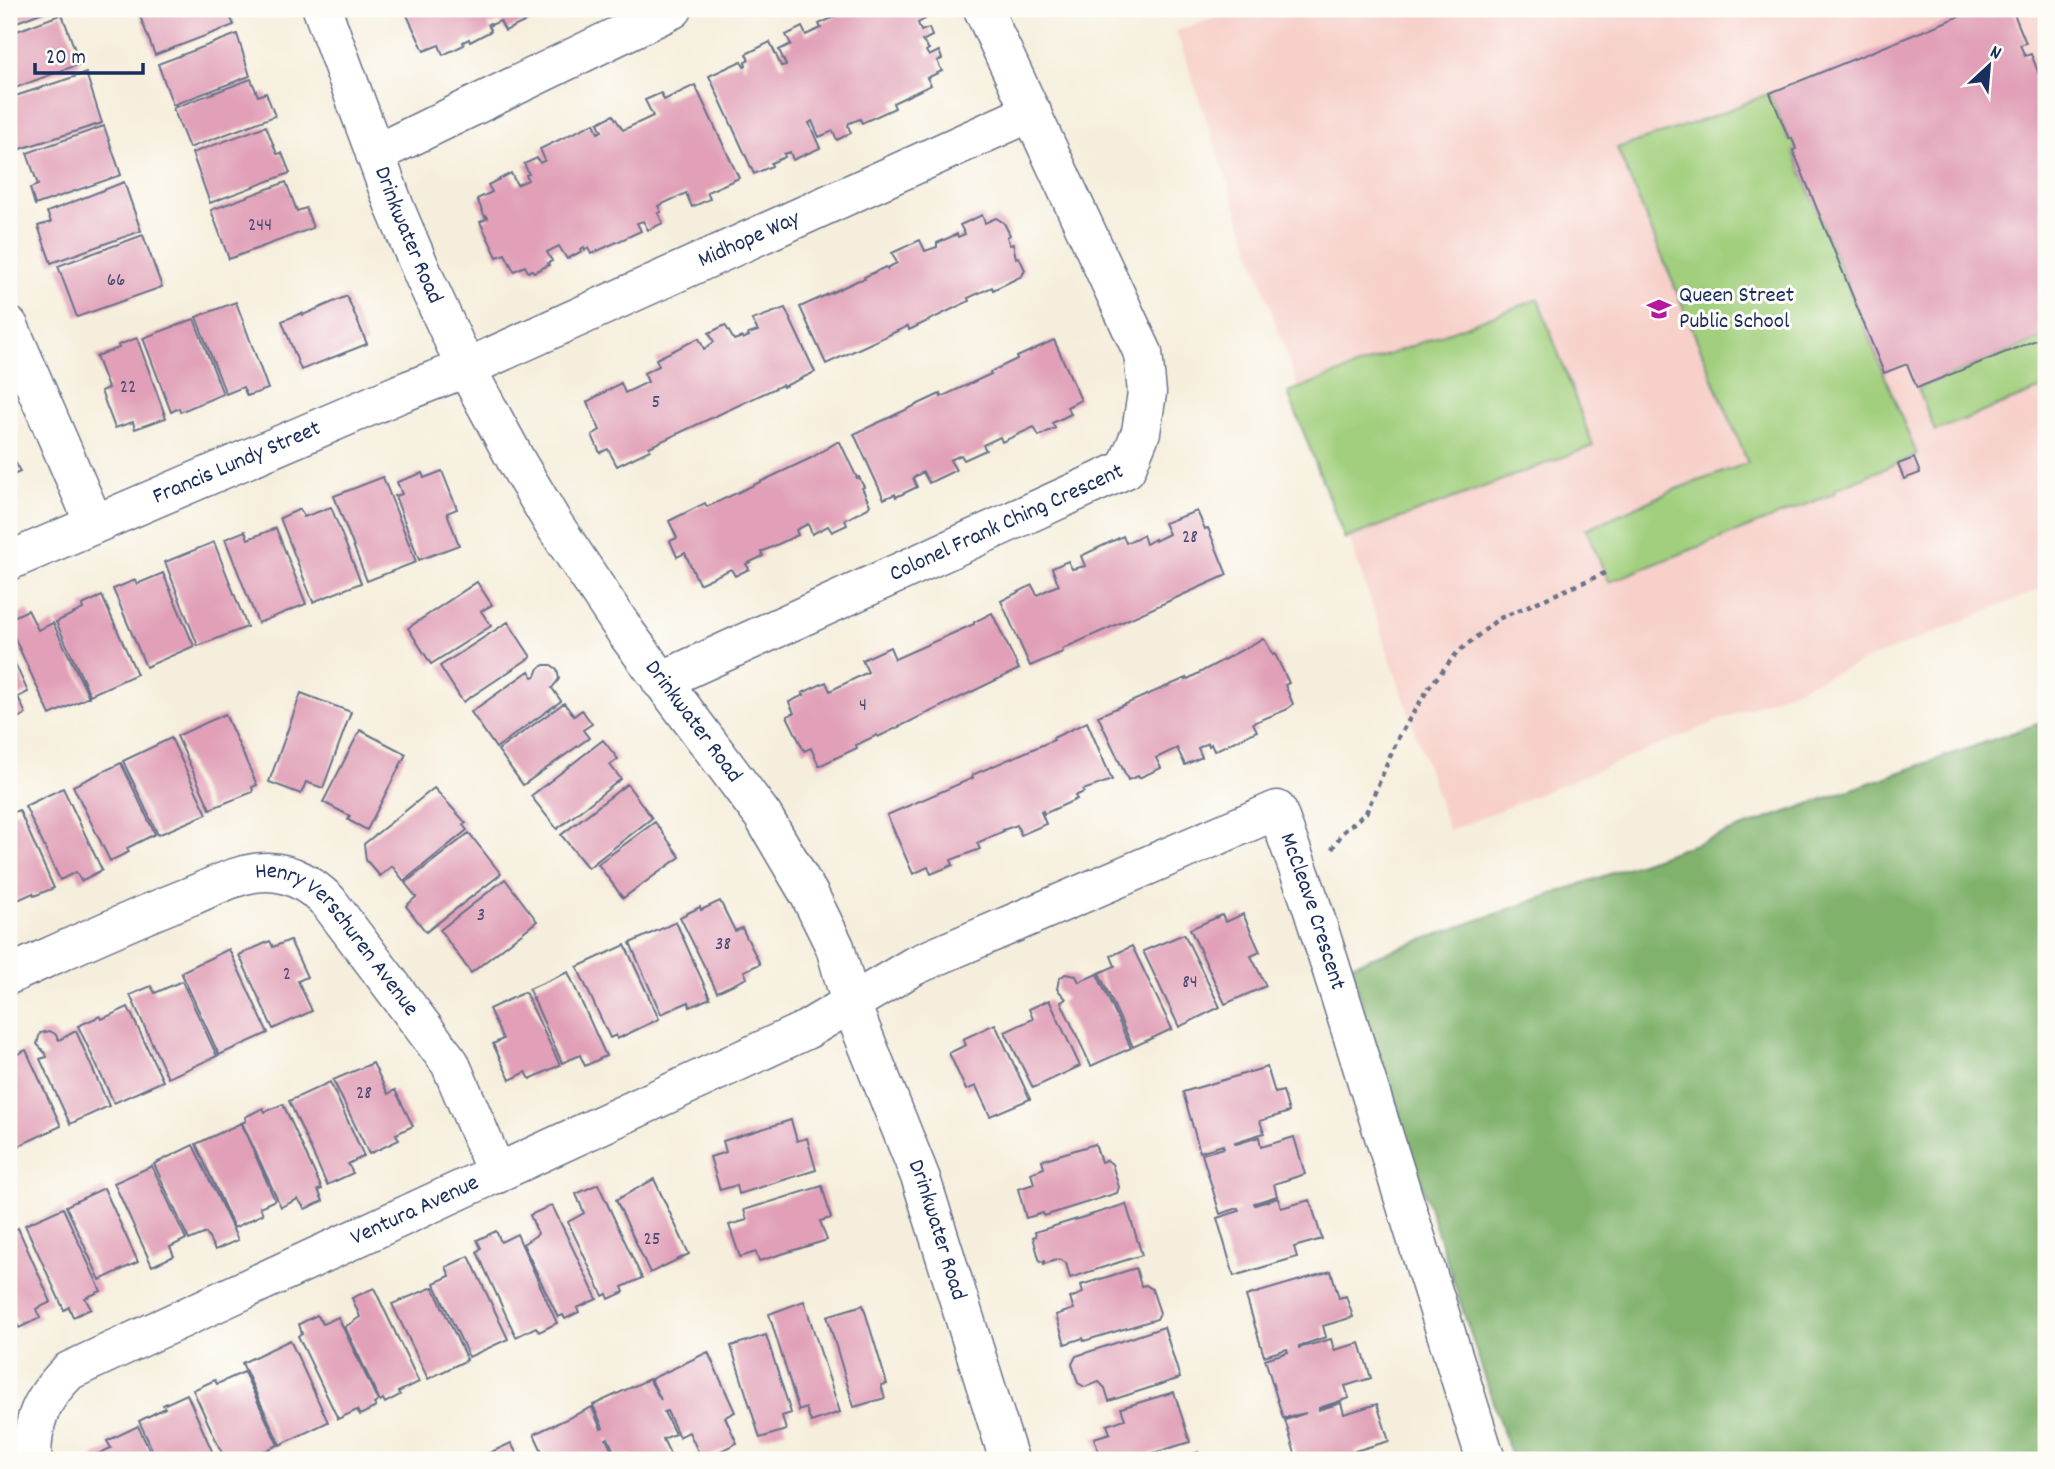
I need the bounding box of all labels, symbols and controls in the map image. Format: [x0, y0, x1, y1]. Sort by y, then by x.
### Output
scale bar [35, 32, 144, 76]
north arrow [1954, 32, 2024, 102]
text: N [1985, 40, 2005, 68]
text: 20 m [46, 44, 86, 74]
street label: Drinkwater Road [365, 162, 451, 309]
street label: Midhope Way [693, 202, 806, 277]
house number: 244 [248, 213, 272, 240]
house number: 66 [107, 268, 125, 295]
place label: Queen Street Public School [1679, 280, 1794, 339]
school or university icon: Queen Street Public School [1645, 295, 1673, 323]
house number: 22 [120, 375, 136, 402]
house number: 5 [652, 390, 660, 417]
street label: Francis Lundy Street [148, 413, 326, 514]
street label: Colonel Frank Ching Crescent [884, 456, 1129, 591]
house number: 28 [1182, 525, 1198, 552]
street label: Drinkwater Road [636, 654, 750, 790]
house number: 4 [859, 693, 867, 720]
street label: McCleave Crescent [1270, 829, 1354, 994]
street label: Henry Verschuren Avenue [254, 855, 426, 1024]
house number: 3 [477, 903, 485, 930]
house number: 38 [715, 932, 731, 959]
house number: 2 [283, 962, 291, 989]
house number: 84 [1182, 970, 1198, 997]
house number: 28 [356, 1081, 372, 1108]
street label: Drinkwater Road [898, 1155, 974, 1304]
street label: Ventura Avenue [346, 1167, 484, 1255]
house number: 25 [643, 1227, 661, 1254]

